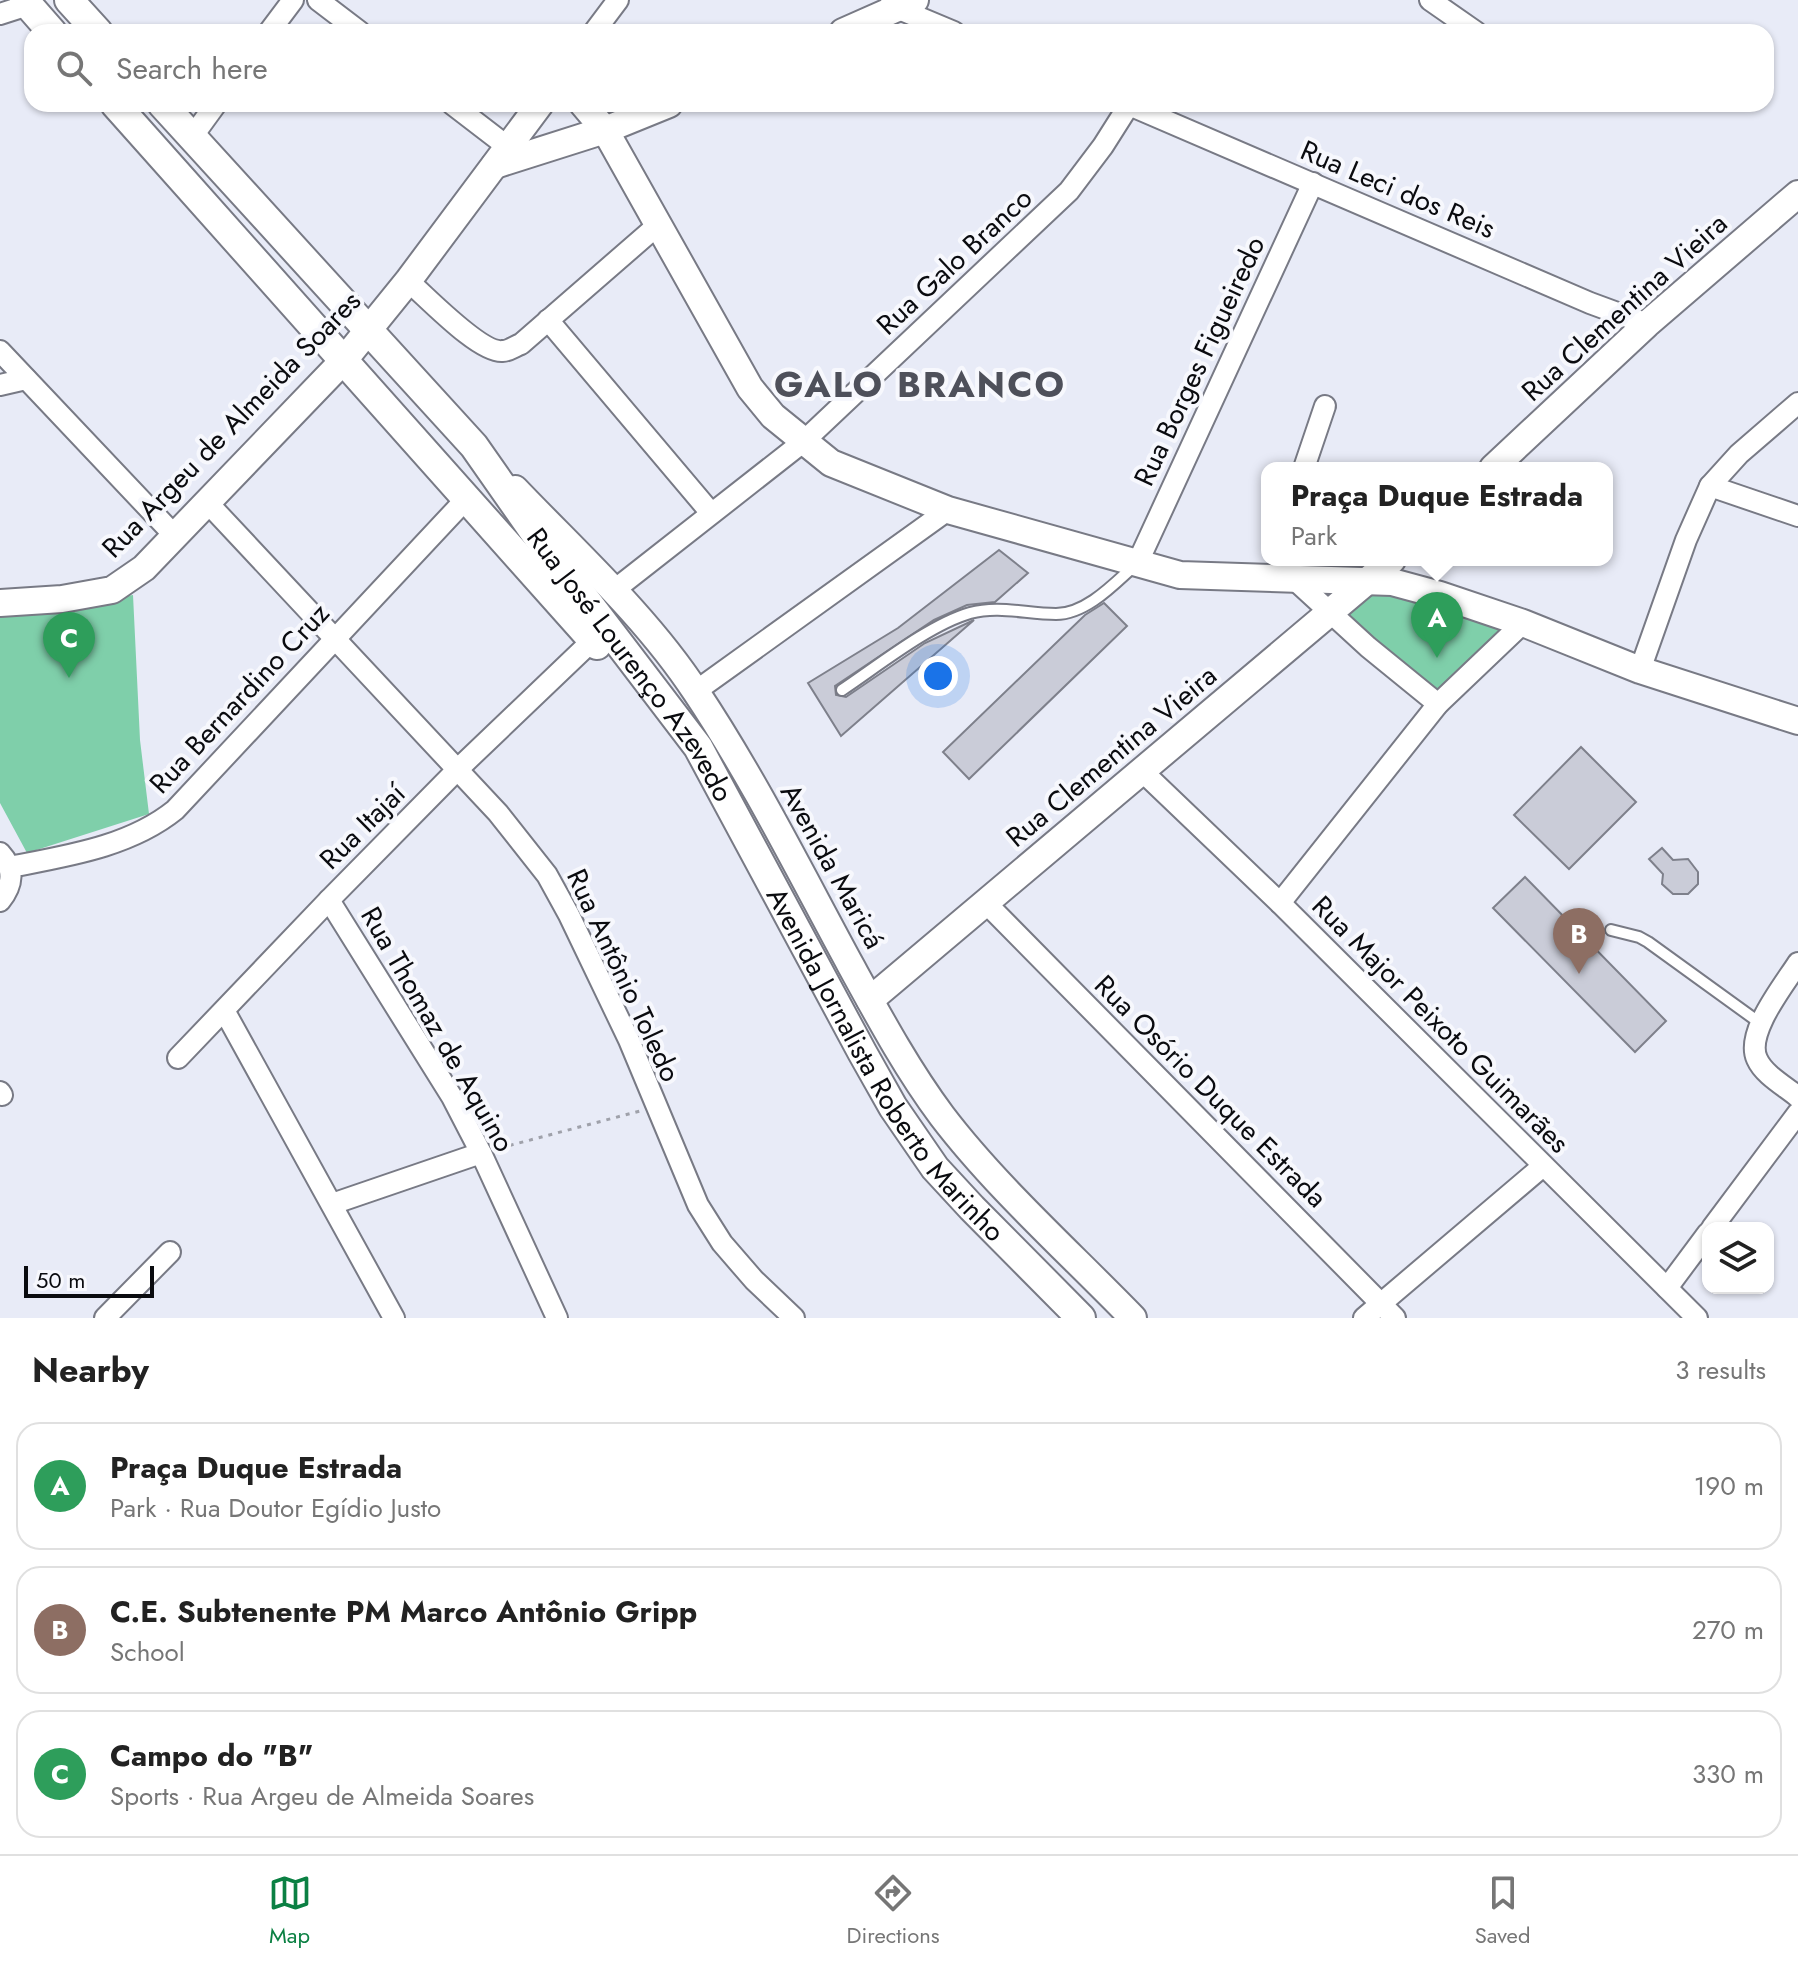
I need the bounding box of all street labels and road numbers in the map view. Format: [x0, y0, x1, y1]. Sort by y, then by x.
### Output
street label: Rua Leci dos Reis [1294, 130, 1502, 249]
street label: Rua Galo Branco [867, 178, 1041, 344]
street label: Rua Clementina Vieira [1512, 204, 1736, 411]
street label: Rua Borges Figueiredo [1124, 230, 1275, 493]
street label: Rua Argeu de Almeida Soares [92, 282, 370, 567]
street label: Rua José Lourenço Azevedo [517, 519, 744, 809]
street label: Rua Bernardino Cruz [140, 594, 339, 803]
street label: Rua Clementina Vieira [997, 656, 1226, 857]
street label: Rua Itajaí [310, 773, 416, 879]
street label: Avenida Maricá [770, 776, 895, 956]
street label: Rua Antônio Toledo [556, 862, 691, 1088]
street label: Avenida Jornalista Roberto Marinho [756, 880, 1014, 1251]
street label: Rua Major Peixoto Guimarães [1302, 886, 1579, 1163]
street label: Rua Thomaz de Aquino [351, 899, 525, 1159]
street label: Rua Osório Duque Estrada [1085, 966, 1336, 1217]

